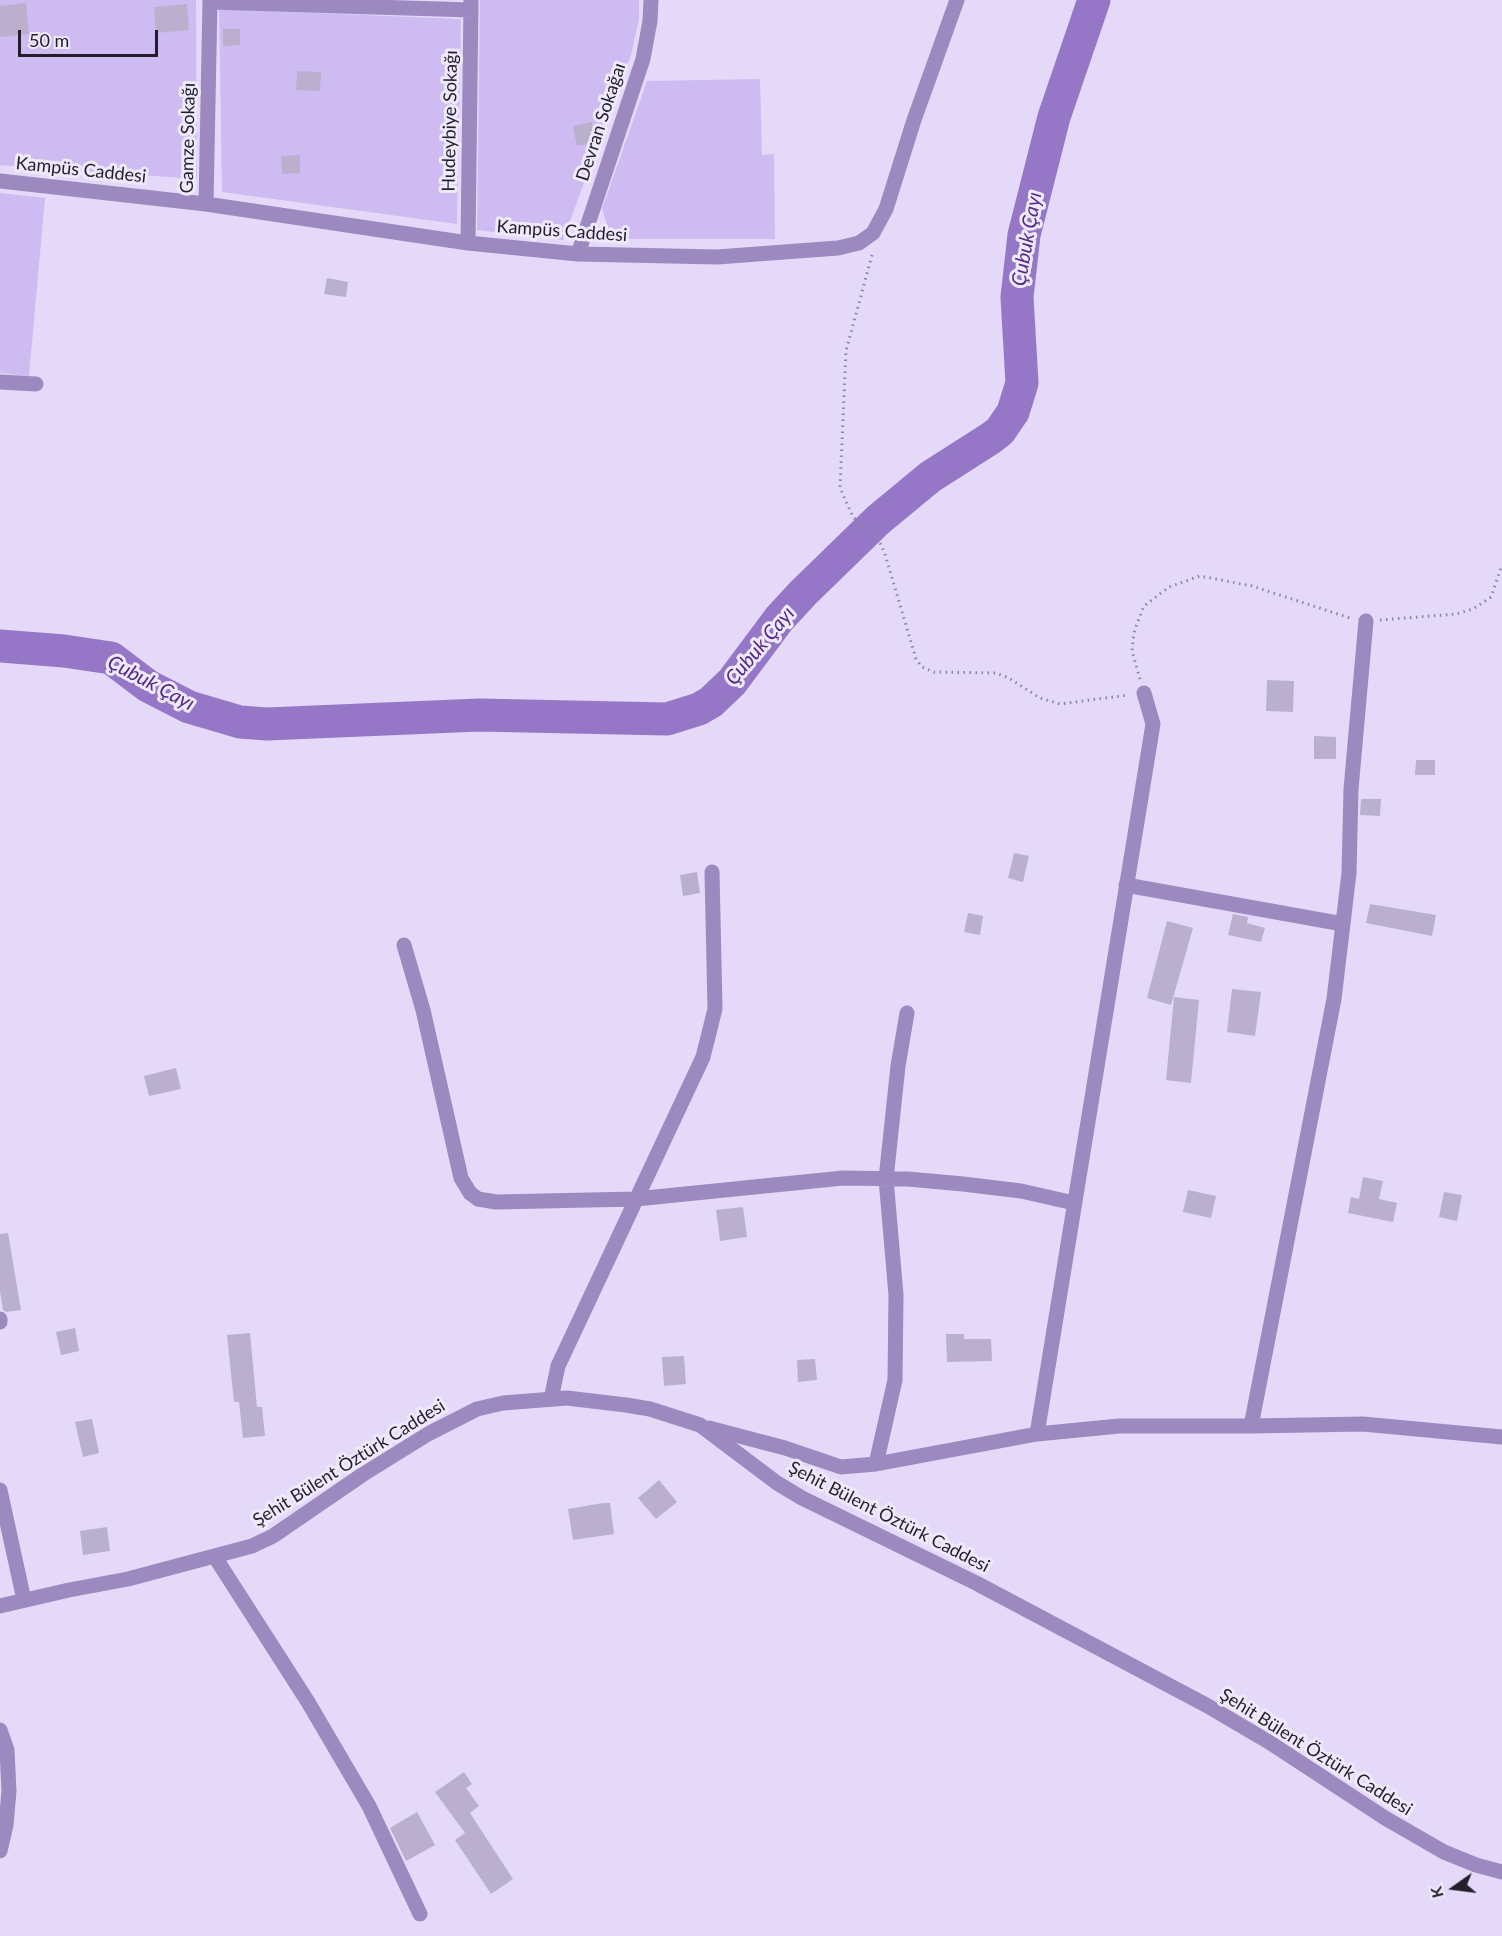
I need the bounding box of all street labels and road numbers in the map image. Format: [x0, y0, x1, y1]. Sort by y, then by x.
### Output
street label: Hudeybiye Sokağı [438, 50, 462, 192]
street label: Devran Sokağaı [572, 60, 630, 184]
street label: Gamze Sokağı [176, 83, 200, 193]
street label: Kampüs Caddesi [15, 152, 147, 188]
street label: Kampüs Caddesi [496, 216, 628, 246]
street label: Şehit Bülent Öztürk Caddesi [249, 1395, 449, 1531]
street label: Şehit Bülent Öztürk Caddesi [785, 1457, 993, 1577]
street label: Şehit Bülent Öztürk Caddesi [1216, 1684, 1416, 1820]

